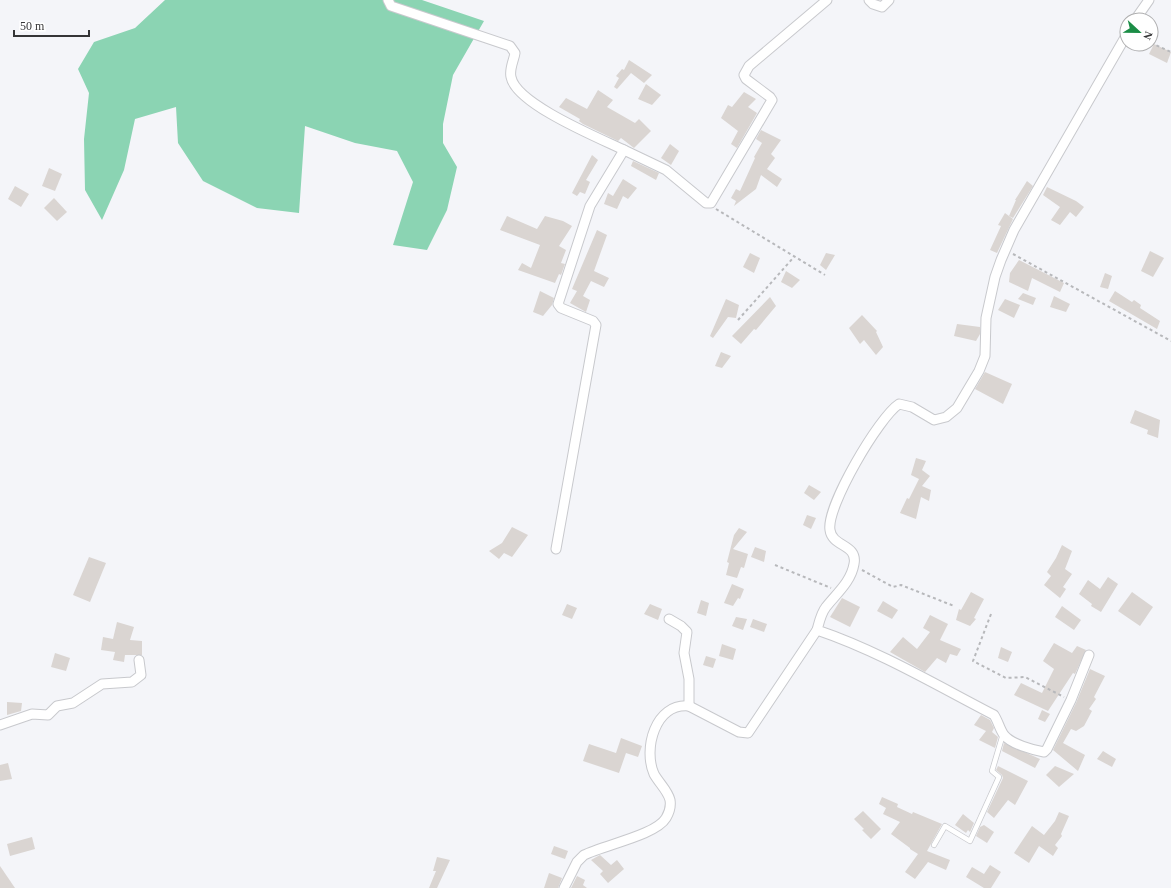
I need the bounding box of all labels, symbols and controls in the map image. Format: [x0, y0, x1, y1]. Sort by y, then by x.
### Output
scale bar [14, 12, 89, 38]
north arrow [1119, 12, 1159, 52]
text: 50 m [20, 19, 45, 33]
text: N [1141, 30, 1155, 42]

